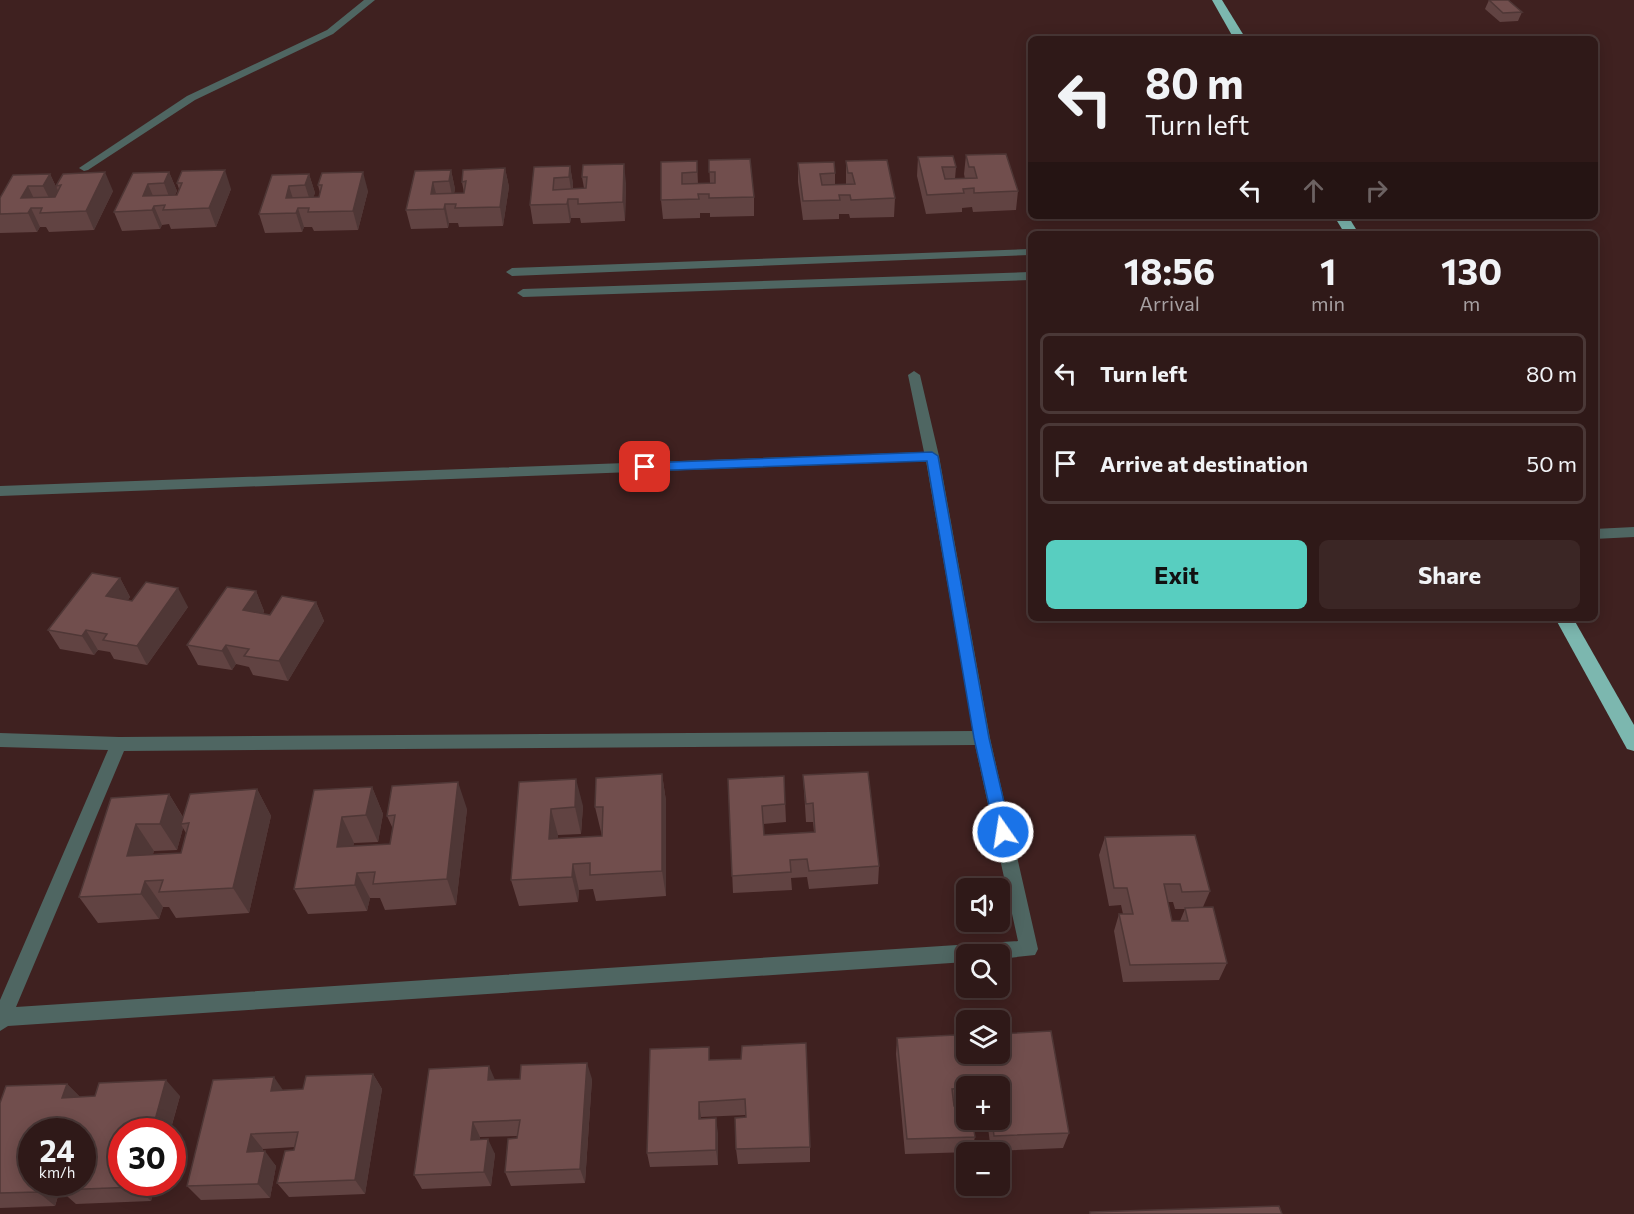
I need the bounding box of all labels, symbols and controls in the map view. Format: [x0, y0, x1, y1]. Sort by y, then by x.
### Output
text: 80 m [1145, 56, 1244, 108]
icon: left [1046, 60, 1124, 138]
text: Turn left [1145, 108, 1249, 141]
icon: left [1234, 174, 1267, 207]
icon: ahead [1297, 174, 1330, 207]
icon: right [1360, 174, 1393, 207]
text: 18:56 [1124, 248, 1215, 292]
text: 1 [1320, 248, 1336, 292]
text: 130 [1441, 248, 1502, 292]
text: Arrival [1139, 291, 1200, 315]
text: min [1311, 291, 1345, 315]
text: m [1463, 291, 1480, 315]
icon: left [1049, 357, 1082, 390]
text: Turn left [1100, 360, 1187, 387]
text: 80 m [1526, 360, 1577, 387]
pin [619, 441, 670, 492]
icon: arrive [1049, 447, 1082, 480]
icon: arrive [628, 450, 661, 483]
text: Arrive at destination [1100, 450, 1308, 477]
text: 50 m [1527, 450, 1577, 477]
button: Exit [1046, 540, 1307, 609]
button: Share [1319, 540, 1580, 609]
position arrow [971, 800, 1035, 864]
map controls [956, 878, 1010, 1196]
button: sound [956, 878, 1010, 932]
button: search [956, 944, 1010, 998]
button: layers [956, 1010, 1010, 1064]
button: + [956, 1076, 1010, 1130]
speed limit sign: 30 [108, 1118, 186, 1196]
text: 24 [39, 1131, 75, 1168]
button: − [956, 1142, 1010, 1196]
text: km/h [39, 1163, 75, 1181]

